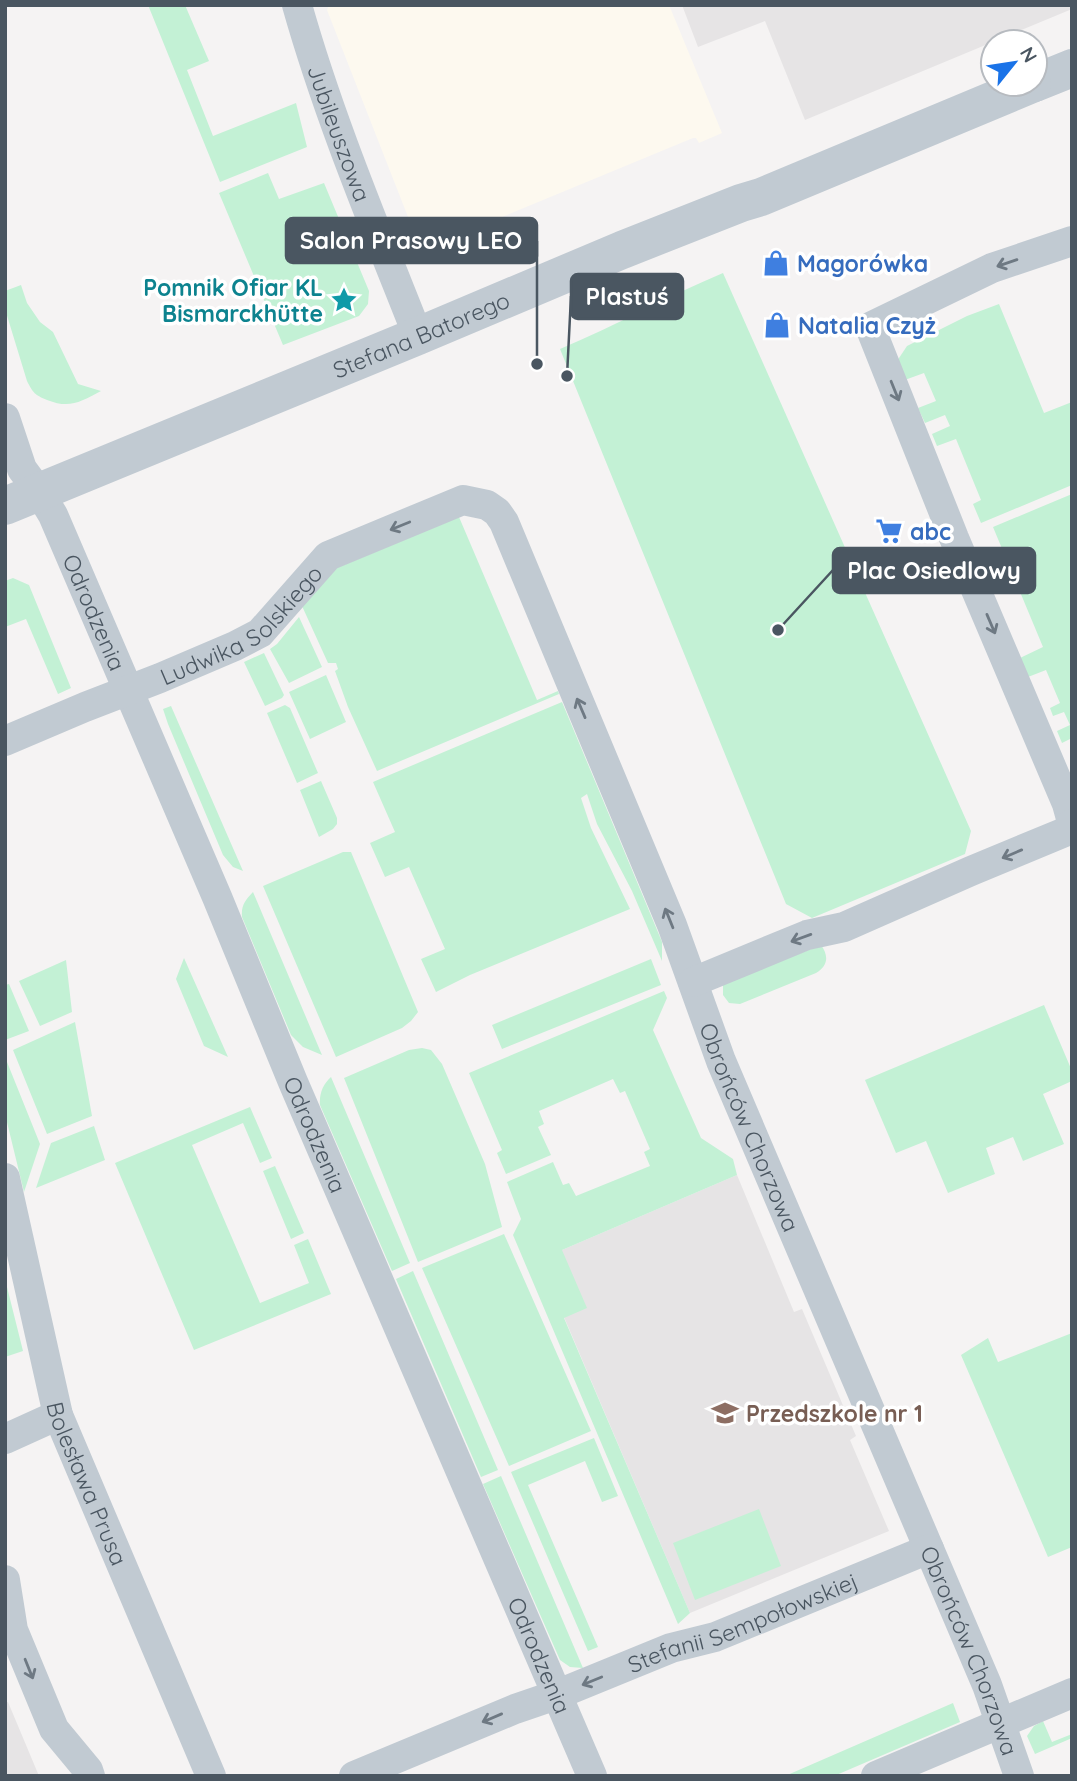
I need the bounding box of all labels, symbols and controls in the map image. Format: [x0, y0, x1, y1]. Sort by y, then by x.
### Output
north arrow [979, 28, 1049, 98]
text: N [1015, 42, 1043, 67]
street label: Jubileuszowa [302, 61, 378, 205]
callout: Salon Prasowy LEO [286, 218, 537, 263]
text: Salon Prasowy LEO [300, 225, 522, 255]
shop icon: Magorówka [761, 248, 791, 278]
place label: Magorówka [797, 249, 928, 278]
one-way arrow [997, 258, 1019, 270]
place label: Pomnik Ofiar KL Bismarckhütte [143, 273, 323, 328]
callout: Plastuś [571, 274, 683, 319]
text: Plastuś [585, 281, 669, 311]
street label: Stefana Batorego [328, 285, 514, 384]
place icon: Pomnik Ofiar KL Bismarckhütte [329, 285, 359, 315]
shop icon: Natalia Czyż [762, 310, 792, 340]
place label: Natalia Czyż [798, 311, 936, 340]
one-way arrow [890, 379, 903, 401]
supermarket icon: abc [874, 516, 904, 546]
place label: abc [910, 517, 951, 546]
one-way arrow [390, 520, 411, 533]
callout: Plac Osiedlowy [833, 548, 1035, 593]
street label: Odrodzenia [57, 549, 132, 675]
text: Plac Osiedlowy [847, 555, 1021, 585]
street label: Ludwika Solskiego [155, 559, 328, 691]
one-way arrow [985, 613, 998, 634]
one-way arrow [574, 698, 587, 719]
one-way arrow [1001, 849, 1023, 862]
one-way arrow [662, 907, 675, 929]
one-way arrow [790, 933, 812, 945]
street label: Obrońców Chorzowa [694, 1019, 806, 1236]
street label: Odrodzenia [278, 1072, 353, 1197]
school or university icon: Przedszkole nr 1 [710, 1398, 740, 1428]
street label: Bolesława Prusa [41, 1399, 134, 1570]
place label: Przedszkole nr 1 [746, 1399, 923, 1428]
street label: Obrońców Chorzowa [915, 1541, 1025, 1759]
street label: Stefanii Sempołowskiej [623, 1566, 862, 1679]
street label: Odrodzenia [502, 1592, 578, 1718]
one-way arrow [23, 1658, 36, 1679]
one-way arrow [581, 1675, 603, 1688]
one-way arrow [482, 1713, 503, 1726]

